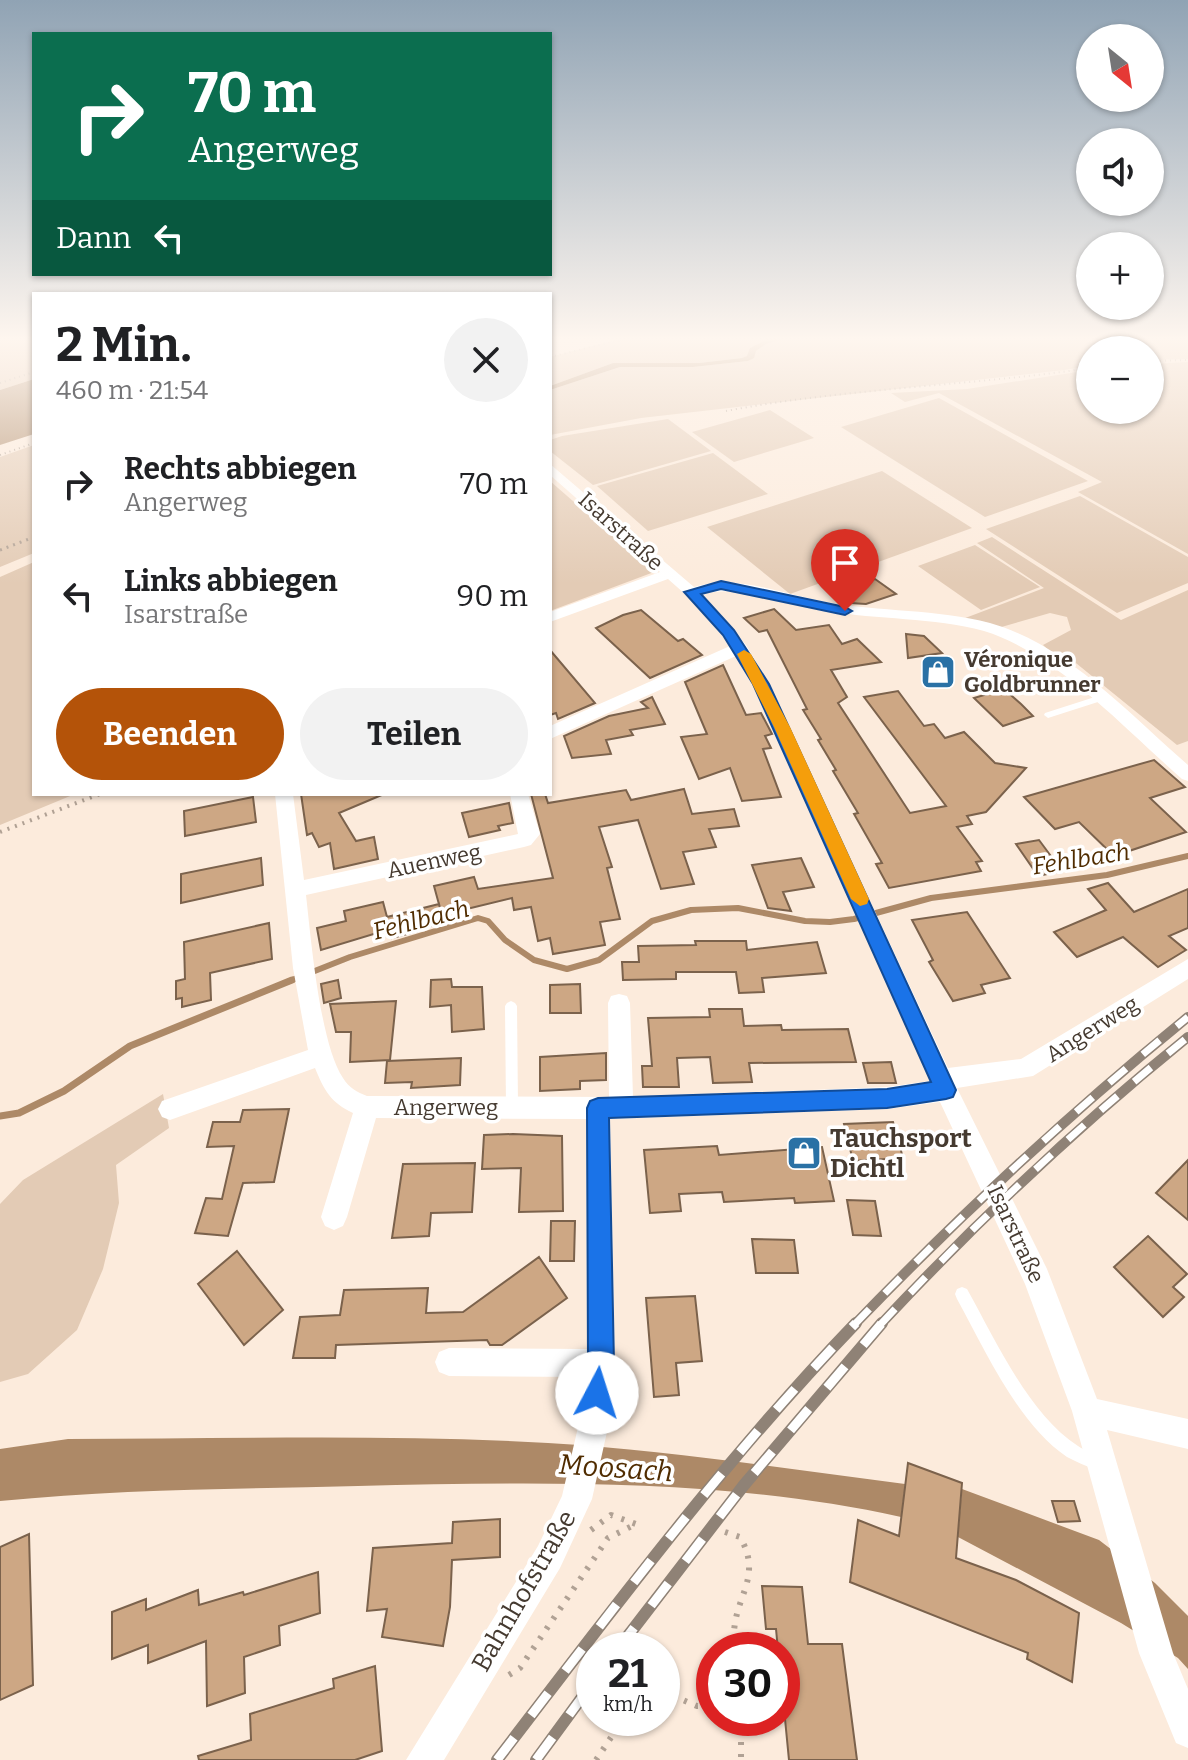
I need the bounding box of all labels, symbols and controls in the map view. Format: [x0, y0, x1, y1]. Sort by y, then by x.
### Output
north arrow [1076, 24, 1164, 112]
map controls [1076, 24, 1164, 424]
text: 70 m [188, 60, 316, 127]
icon: right [56, 64, 160, 168]
text: Angerweg [188, 128, 359, 172]
button: sound [1076, 128, 1164, 216]
icon: left [147, 216, 191, 260]
text: Dann [56, 220, 131, 256]
button: + [1076, 232, 1164, 320]
text: 2 Min. [56, 316, 192, 374]
button: close [444, 318, 528, 402]
button: − [1076, 336, 1164, 424]
text: 460 m · 21:54 [56, 375, 208, 406]
text: Rechts abbiegen [124, 451, 357, 487]
icon: right [56, 462, 100, 506]
text: 70 m [460, 466, 528, 502]
street label: Isarstraße [573, 486, 669, 576]
text: Angerweg [124, 487, 248, 518]
pin [811, 529, 879, 611]
icon: arrive [823, 541, 867, 585]
text: Links abbiegen [124, 563, 337, 599]
icon: left [56, 574, 100, 618]
text: 90 m [457, 578, 528, 614]
text: Isarstraße [124, 599, 248, 630]
place label: Véronique Goldbrunner [964, 646, 1101, 698]
shop icon: Véronique Goldbrunner [919, 653, 957, 691]
button: Beenden [56, 688, 284, 780]
button: Teilen [300, 688, 528, 780]
water label: Fehlbach [1030, 837, 1132, 881]
street label: Auenweg [384, 838, 484, 884]
water label: Fehlbach [370, 895, 472, 945]
street label: Angerweg [1041, 990, 1143, 1068]
street label: Angerweg [394, 1094, 498, 1121]
place label: Tauchsport Dichtl [830, 1123, 972, 1184]
shop icon: Tauchsport Dichtl [785, 1134, 823, 1172]
street label: Isarstraße [982, 1181, 1050, 1287]
position arrow [555, 1351, 639, 1435]
water label: Moosach [558, 1448, 674, 1488]
street label: Bahnhofstraße [465, 1505, 583, 1677]
speed limit sign: 30 [696, 1632, 800, 1736]
text: 21 [608, 1650, 648, 1698]
text: km/h [603, 1692, 653, 1716]

